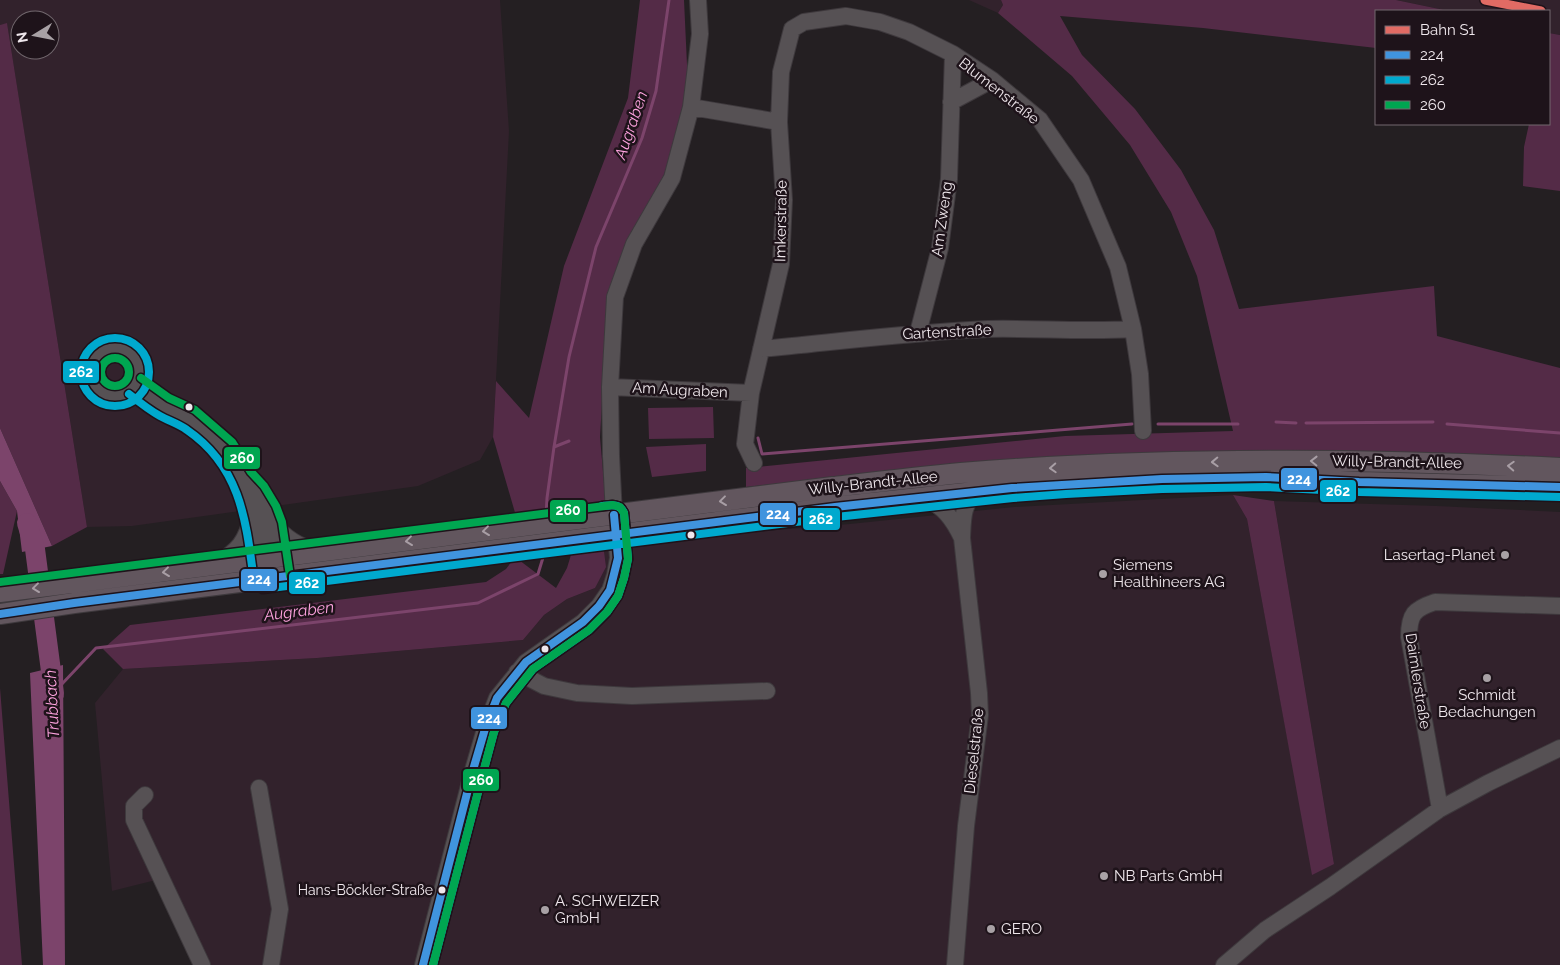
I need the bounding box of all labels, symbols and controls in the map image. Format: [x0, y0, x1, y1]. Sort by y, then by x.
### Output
north arrow [10, 10, 60, 60]
legend [1375, 10, 1550, 125]
text: Bahn S1 [1420, 21, 1476, 39]
text: N [13, 31, 31, 44]
text: 224 [1420, 46, 1444, 64]
street label: Blumenstraße [955, 54, 1043, 128]
text: 262 [1420, 71, 1445, 89]
water label: Augraben [610, 88, 651, 162]
text: 260 [1420, 96, 1446, 114]
street label: Imkerstraße [771, 180, 791, 262]
street label: Am Zweng [928, 180, 956, 258]
street label: Gartenstraße [902, 321, 992, 343]
line badge: 262 [62, 360, 100, 384]
text: 262 [69, 364, 93, 380]
street label: Am Augraben [632, 379, 728, 401]
unlabelled marker [184, 402, 194, 412]
line badge: 260 [223, 446, 261, 470]
text: 260 [230, 450, 255, 466]
street label: Willy-Brandt-Allee [1332, 452, 1462, 472]
one-way arrow [1310, 456, 1318, 466]
one-way arrow [1211, 457, 1218, 467]
one-way arrow [1507, 460, 1515, 471]
one-way arrow [1048, 462, 1056, 473]
street label: Willy-Brandt-Allee [808, 467, 939, 499]
line badge: 224 [1280, 467, 1318, 491]
text: 224 [1287, 471, 1311, 487]
line badge: 262 [1319, 479, 1357, 503]
text: 262 [1326, 483, 1350, 499]
one-way arrow [718, 495, 726, 506]
line badge: 260 [549, 499, 587, 523]
text: 260 [556, 502, 581, 518]
line badge: 224 [759, 502, 797, 526]
text: 224 [766, 506, 790, 522]
line badge: 262 [802, 507, 841, 531]
text: 262 [809, 511, 833, 527]
one-way arrow [482, 525, 490, 536]
unlabelled marker [686, 530, 696, 540]
one-way arrow [405, 535, 413, 546]
place label: Lasertag-Planet [1384, 546, 1495, 564]
marker: Lasertag-Planet [1499, 549, 1511, 561]
place label: Siemens Healthineers AG [1113, 556, 1225, 591]
one-way arrow [161, 566, 169, 577]
line badge: 224 [240, 568, 278, 592]
marker: Siemens Healthineers AG [1097, 568, 1109, 580]
text: 224 [247, 571, 271, 587]
line badge: 262 [288, 571, 326, 595]
text: 262 [295, 575, 319, 591]
one-way arrow [31, 582, 39, 593]
water label: Augraben [262, 597, 335, 625]
street label: Daimlerstraße [1402, 632, 1434, 730]
unlabelled marker [540, 644, 550, 654]
water label: Trubbach [41, 669, 63, 739]
marker: Schmidt Bedachungen [1481, 672, 1493, 684]
place label: Schmidt Bedachungen [1438, 686, 1536, 721]
line badge: 224 [470, 706, 508, 730]
street label: Dieselstraße [961, 707, 987, 795]
text: 224 [477, 710, 501, 726]
line badge: 260 [462, 768, 500, 792]
text: 260 [469, 772, 494, 788]
place label: NB Parts GmbH [1114, 867, 1223, 885]
marker: NB Parts GmbH [1098, 870, 1110, 882]
place label: Hans-Böckler-Straße [298, 882, 433, 898]
marker: Hans-Böckler-Straße [437, 885, 447, 895]
place label: A. SCHWEIZER GmbH [555, 892, 659, 927]
marker: A. SCHWEIZER GmbH [539, 904, 551, 916]
place label: GERO [1001, 920, 1042, 938]
marker: GERO [985, 923, 997, 935]

